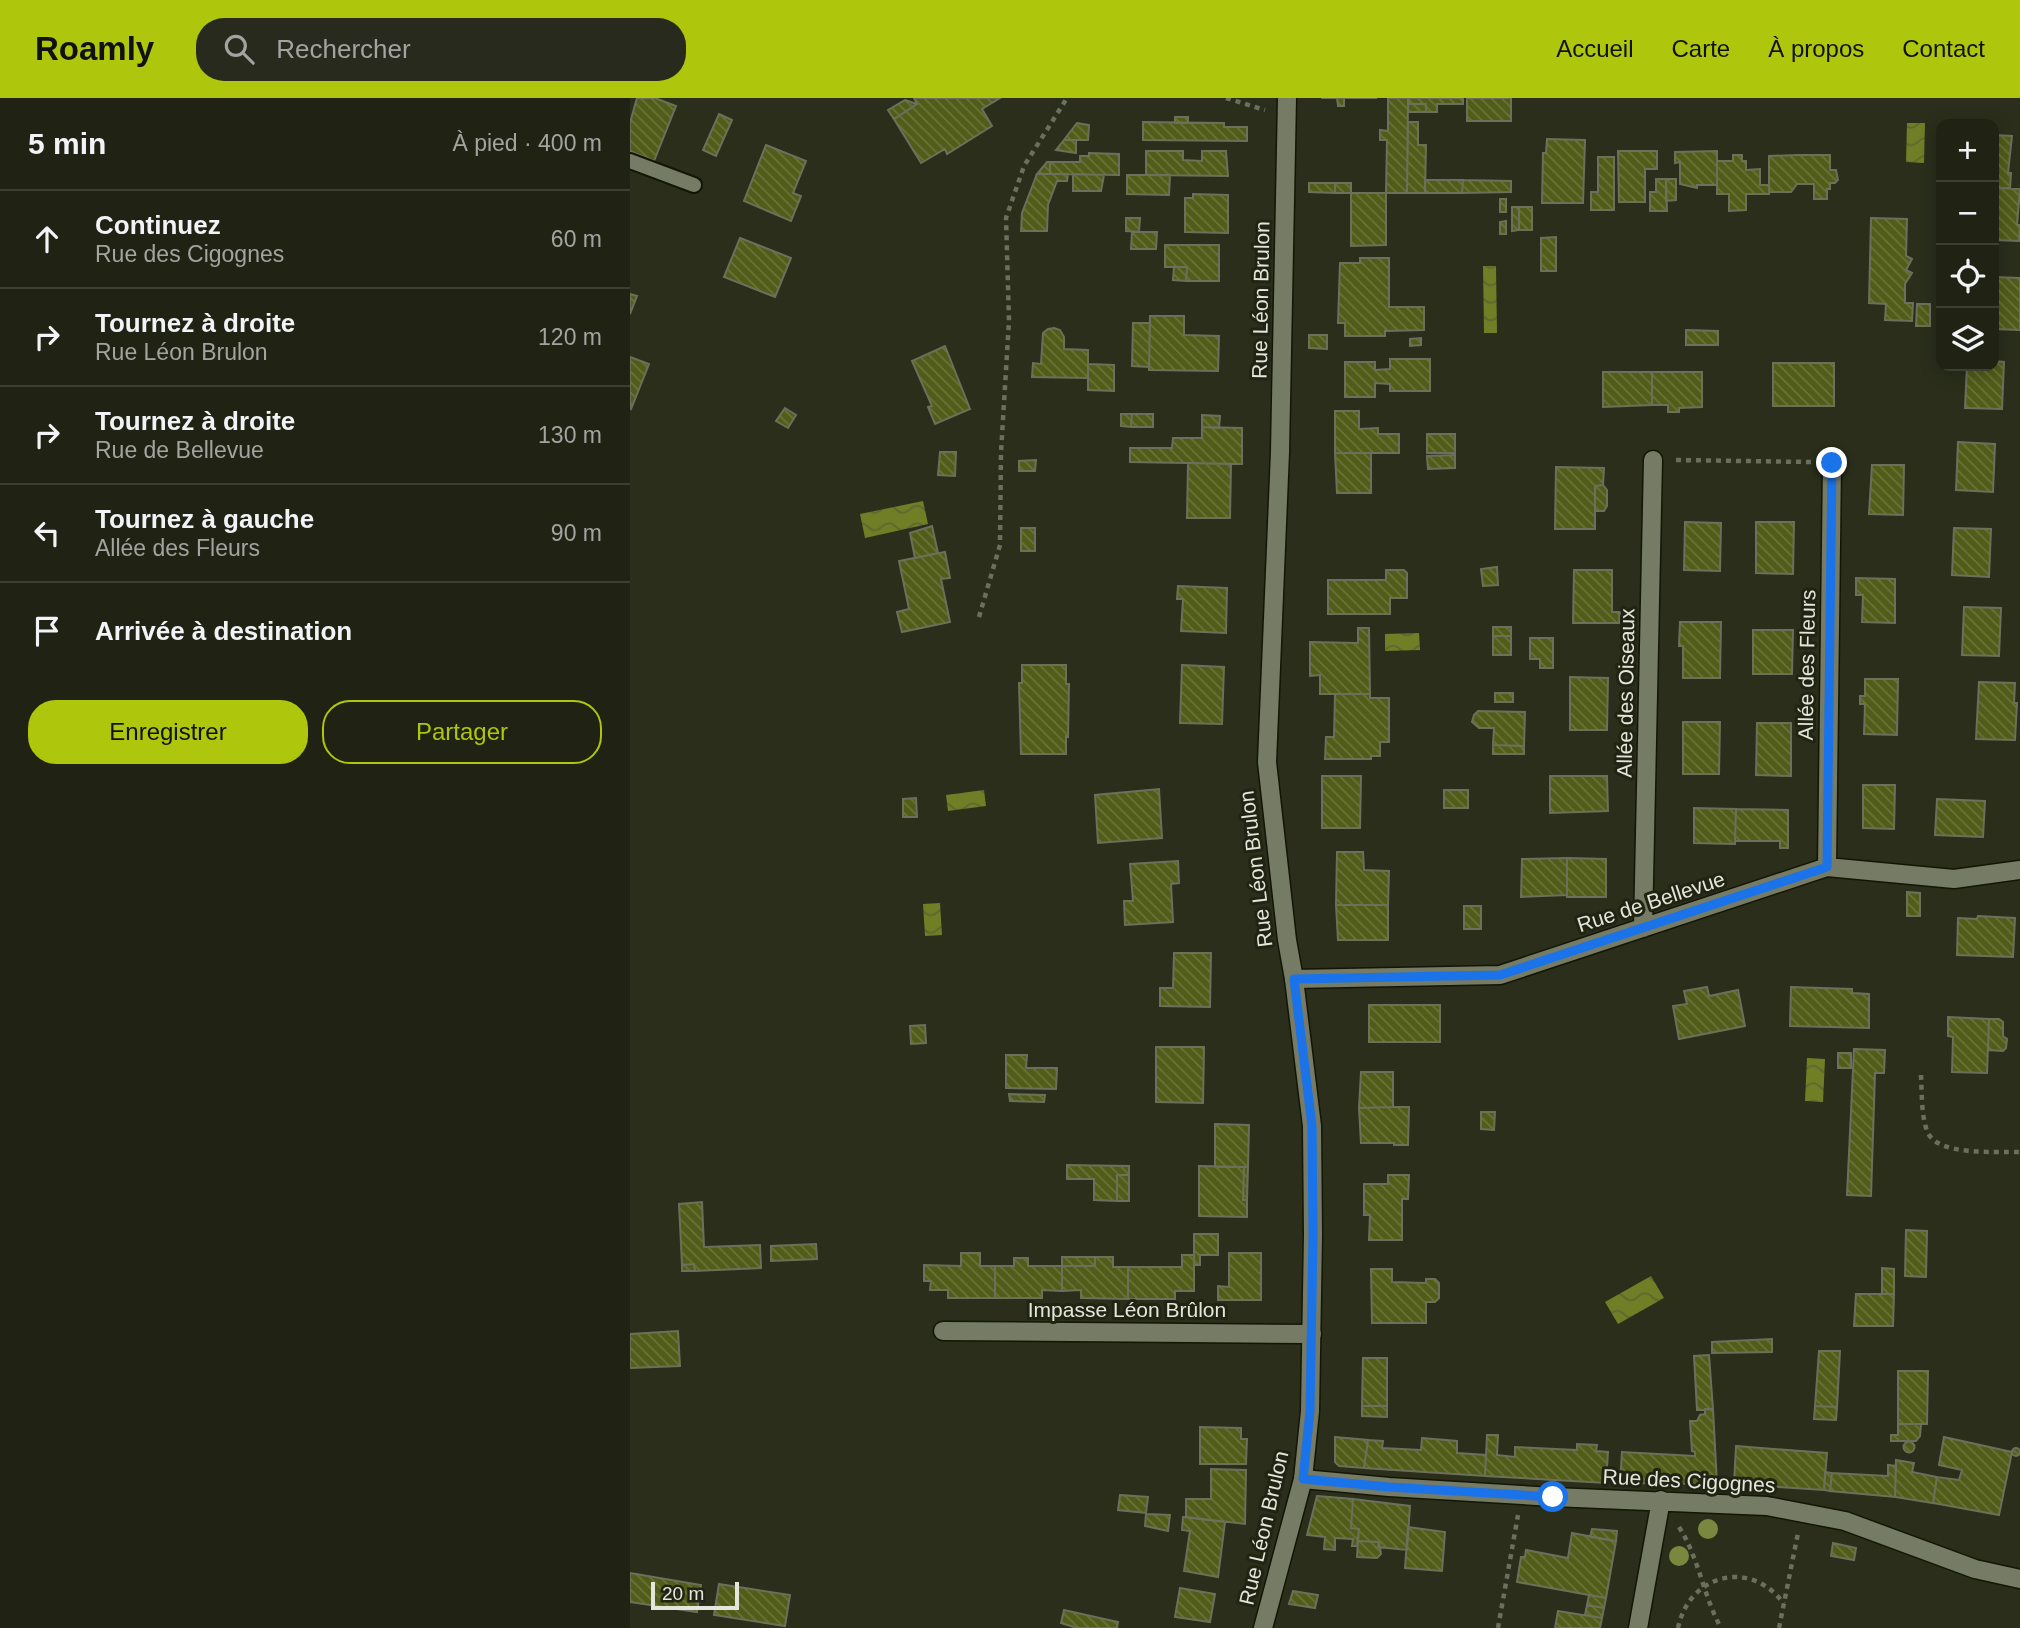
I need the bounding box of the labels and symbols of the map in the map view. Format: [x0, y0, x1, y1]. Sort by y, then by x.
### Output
street label: Rue Léon Brulon [1248, 221, 1273, 379]
route end [1816, 447, 1847, 478]
street label: Allée des Fleurs [1794, 590, 1819, 740]
street label: Allée des Oiseaux [1613, 608, 1638, 778]
street label: Rue Léon Brulon [1234, 789, 1277, 949]
street label: Rue de Bellevue [1574, 867, 1728, 936]
street label: Impasse Léon Brûlon [1028, 1298, 1226, 1321]
street label: Rue Léon Brulon [1235, 1449, 1292, 1607]
street label: Rue des Cigognes [1602, 1464, 1776, 1497]
route start [1537, 1481, 1568, 1512]
scale bar [651, 1579, 738, 1611]

